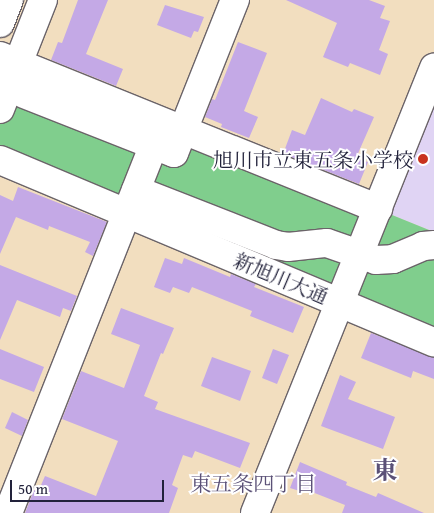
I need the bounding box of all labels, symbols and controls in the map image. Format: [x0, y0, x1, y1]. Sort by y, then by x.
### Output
place label: 旭川市立東五条小学校 [213, 147, 413, 171]
marker: 旭川市立東五条小学校 [417, 153, 429, 165]
street label: 新旭川大通 [230, 247, 332, 309]
district label: 東 [373, 455, 397, 485]
scale bar [12, 470, 166, 502]
district label: 東五条四丁目 [190, 471, 316, 497]
text: 50 m [18, 478, 48, 499]

